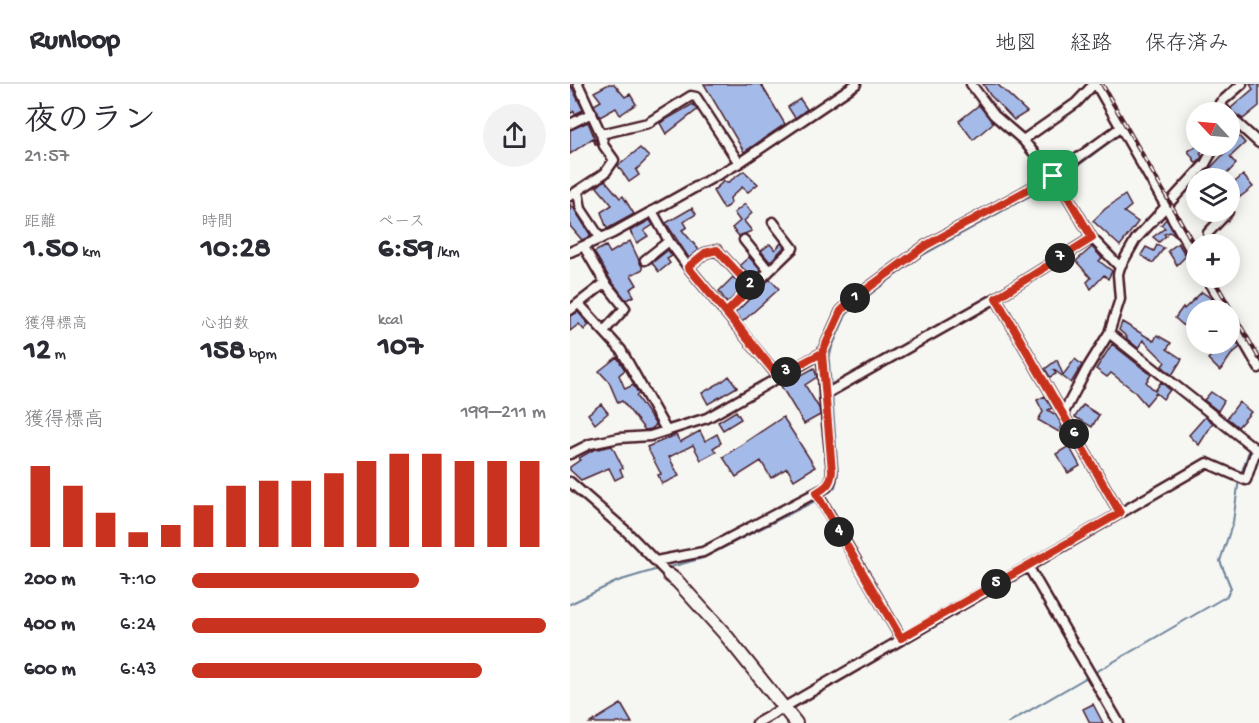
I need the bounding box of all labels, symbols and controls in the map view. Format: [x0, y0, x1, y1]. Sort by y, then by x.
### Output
text: Runloop [30, 25, 120, 58]
text: 地図 [995, 33, 1037, 58]
text: 経路 [1070, 33, 1112, 58]
text: 保存済み [1145, 33, 1229, 58]
north arrow [1186, 102, 1240, 156]
map controls [1186, 102, 1240, 354]
text: 夜のラン [24, 104, 156, 142]
button: share [483, 104, 546, 167]
text: 21:57 [24, 146, 69, 169]
pin [1027, 150, 1078, 201]
icon: arrive [1036, 159, 1069, 192]
button: layers [1186, 168, 1240, 222]
text: 距離 [24, 214, 56, 233]
text: 時間 [201, 214, 233, 233]
text: ペース [378, 214, 425, 233]
text: 1.50 [24, 233, 78, 268]
text: 10:28 [201, 233, 271, 268]
text: 6:59 [378, 233, 433, 268]
button: + [1186, 234, 1240, 288]
pin: 7 [1045, 243, 1075, 273]
text: km [78, 244, 101, 263]
text: /km [433, 244, 460, 263]
text: 7 [1056, 248, 1064, 267]
pin: 2 [735, 270, 765, 300]
text: 2 [746, 275, 754, 294]
pin: 1 [840, 283, 870, 313]
text: 1 [852, 288, 858, 307]
button: − [1186, 300, 1240, 354]
text: kcal [378, 312, 403, 331]
text: 獲得標高 [24, 316, 88, 335]
text: 心拍数 [201, 316, 249, 335]
text: 107 [378, 331, 423, 366]
text: 12 [24, 335, 51, 370]
text: 158 [201, 335, 245, 370]
text: m [51, 346, 66, 365]
text: bpm [245, 346, 277, 365]
pin: 3 [771, 357, 801, 387]
text: 3 [782, 362, 790, 381]
text: 199–211 m [461, 402, 546, 425]
text: 獲得標高 [24, 410, 104, 433]
pin: 6 [1059, 419, 1089, 449]
text: 6 [1070, 424, 1078, 443]
pin: 4 [824, 517, 854, 547]
text: 4 [835, 522, 843, 541]
text: 200 m [24, 569, 75, 592]
text: 7:10 [120, 569, 156, 592]
pin: 5 [981, 569, 1011, 599]
text: 5 [992, 574, 1000, 593]
text: 400 m [24, 614, 75, 637]
text: 6:24 [120, 614, 156, 637]
text: 600 m [24, 659, 76, 682]
text: 6:43 [120, 659, 156, 682]

